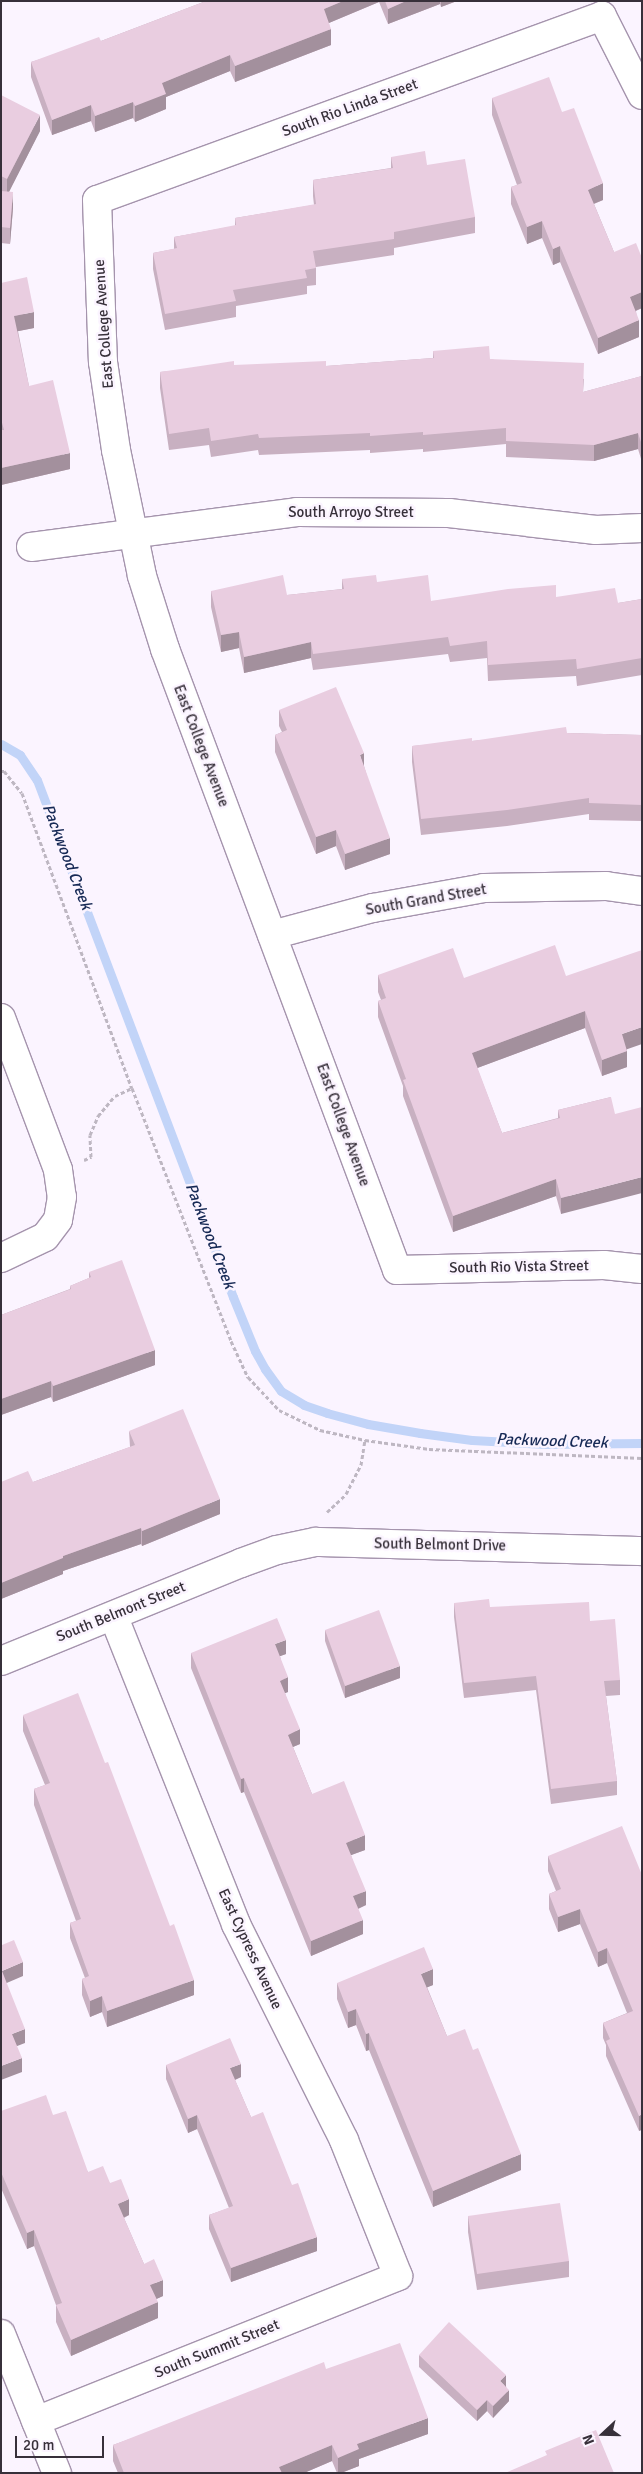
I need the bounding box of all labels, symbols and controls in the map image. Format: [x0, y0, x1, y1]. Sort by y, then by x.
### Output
street label: South Rio Linda Street [280, 75, 420, 141]
street label: East College Avenue [91, 259, 117, 389]
street label: South Arroyo Street [288, 504, 414, 522]
street label: East College Avenue [169, 682, 233, 810]
water label: Packwood Creek [38, 801, 96, 913]
street label: South Grand Street [364, 881, 488, 919]
street label: East College Avenue [312, 1061, 374, 1189]
water label: Packwood Creek [181, 1180, 239, 1292]
street label: South Rio Vista Street [449, 1257, 589, 1277]
water label: Packwood Creek [496, 1429, 608, 1453]
street label: South Belmont Drive [374, 1535, 506, 1555]
street label: South Belmont Street [54, 1578, 188, 1646]
street label: East Cypress Avenue [214, 1886, 286, 2012]
street label: South Summit Street [152, 2316, 282, 2382]
north arrow [578, 2409, 628, 2459]
scale bar [18, 2426, 106, 2458]
text: N [579, 2432, 598, 2447]
text: 20 m [23, 2436, 54, 2454]

